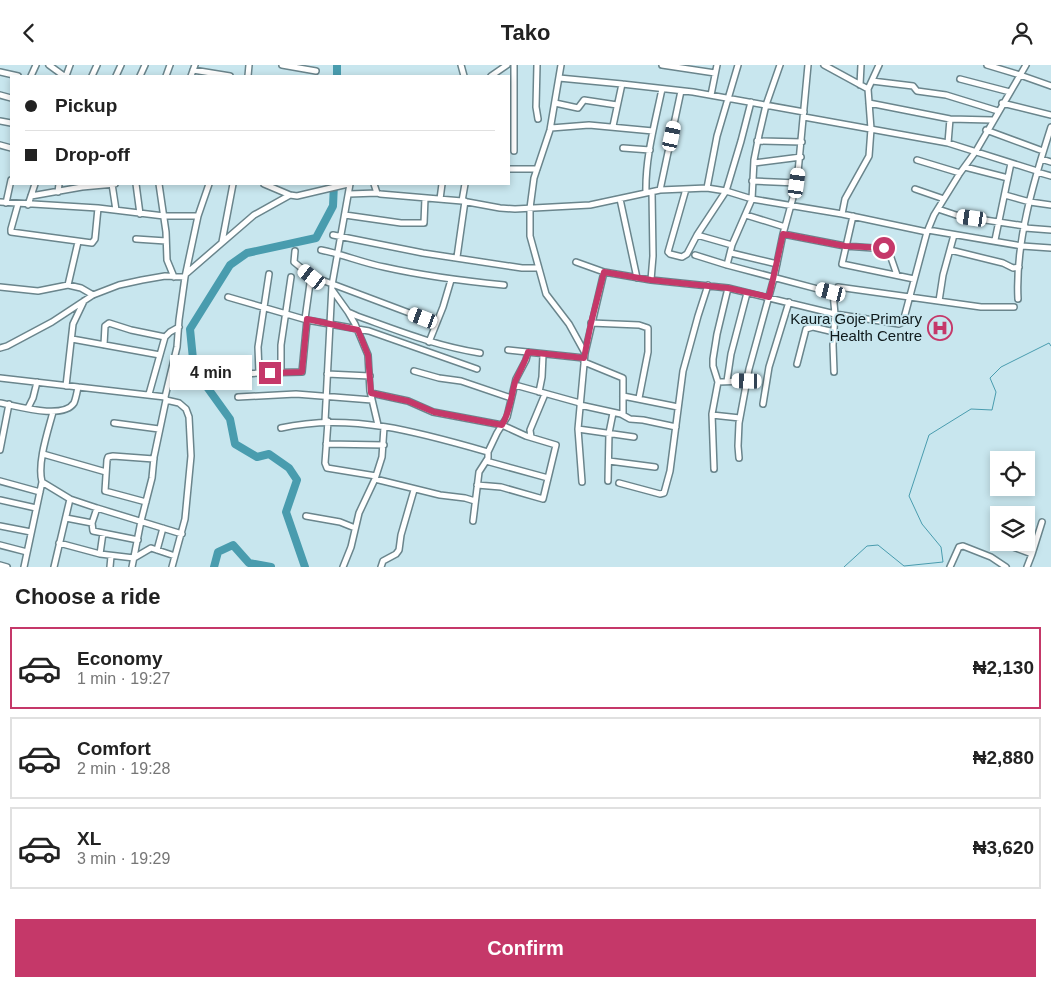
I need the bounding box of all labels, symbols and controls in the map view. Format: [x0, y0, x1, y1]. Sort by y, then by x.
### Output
icon: back [15, 19, 43, 47]
icon: person [1008, 19, 1036, 47]
text: Tako [501, 20, 550, 45]
text: Pickup [55, 95, 117, 116]
car [661, 120, 682, 152]
text: Drop-off [55, 144, 130, 165]
car [787, 167, 806, 199]
car [956, 208, 987, 228]
route start [873, 237, 895, 259]
car [295, 262, 328, 292]
car [814, 281, 847, 303]
car [406, 306, 439, 330]
place label: Kaura Goje Primary Health Centre [790, 310, 922, 344]
hospital icon: Kaura Goje Primary Health Centre [927, 315, 953, 341]
callout: 4 min [170, 355, 252, 391]
route end [259, 362, 281, 384]
text: 4 min [190, 364, 232, 381]
car [731, 373, 762, 389]
map controls [990, 451, 1035, 551]
button: locate [990, 451, 1035, 496]
button: layers [990, 506, 1035, 551]
text: Choose a ride [15, 584, 160, 609]
icon: car [17, 646, 62, 691]
text: Economy [77, 648, 163, 669]
text: ₦2,130 [973, 657, 1034, 678]
text: 1 min · 19:27 [77, 670, 170, 687]
icon: car [17, 736, 62, 781]
text: Comfort [77, 738, 151, 759]
text: ₦2,880 [973, 747, 1034, 768]
text: 2 min · 19:28 [77, 760, 170, 777]
icon: car [17, 826, 62, 871]
text: XL [77, 828, 101, 849]
text: ₦3,620 [973, 837, 1034, 858]
text: 3 min · 19:29 [77, 850, 170, 867]
button: Confirm [15, 919, 1036, 977]

